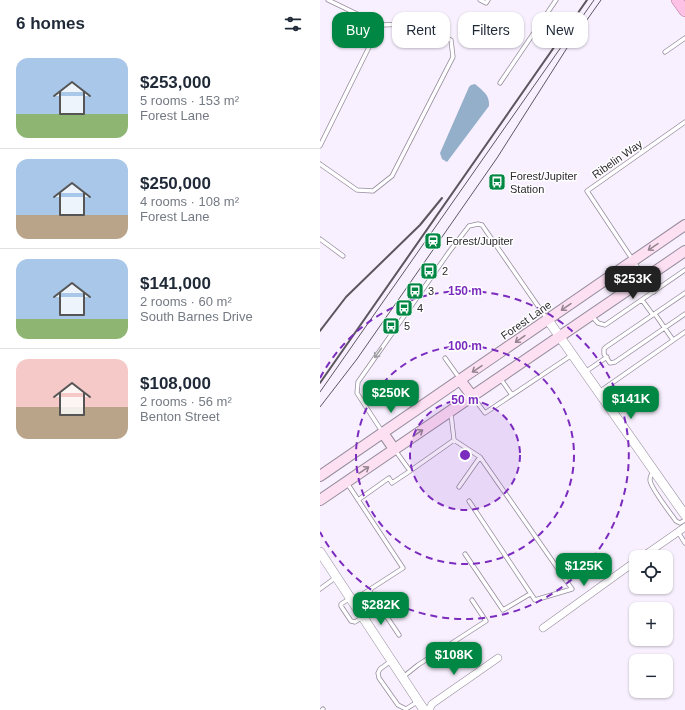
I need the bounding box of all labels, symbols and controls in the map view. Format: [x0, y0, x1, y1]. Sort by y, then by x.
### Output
chip: Buy [332, 12, 384, 48]
chip: Rent [392, 12, 450, 48]
chip: Filters [458, 12, 524, 48]
chip: New [532, 12, 588, 48]
icon: filters [282, 13, 304, 35]
text: 6 homes [16, 14, 85, 33]
text: $253,000 [140, 73, 211, 92]
icon: home [48, 74, 96, 122]
text: 5 rooms · 153 m² [140, 93, 239, 108]
text: Forest Lane [140, 108, 209, 123]
street label: Ribelin Way [590, 137, 645, 181]
place label: Forest/Jupiter Station [510, 170, 578, 195]
bus stop icon: Forest/Jupiter Station [487, 172, 507, 192]
text: $250,000 [140, 174, 211, 193]
icon: home [48, 175, 96, 223]
text: 4 rooms · 108 m² [140, 194, 239, 209]
text: Forest Lane [140, 209, 209, 224]
station icon: Forest/Jupiter [423, 231, 443, 251]
place label: Forest/Jupiter [446, 235, 514, 247]
one-way arrow [647, 243, 658, 251]
bus stop icon: 2 [419, 261, 439, 281]
place label: 2 [442, 265, 448, 277]
pin: $253K [605, 266, 661, 300]
text: $253K [614, 271, 652, 286]
text: $141,000 [140, 274, 211, 293]
icon: home [48, 275, 96, 323]
bus stop icon: 3 [405, 281, 425, 301]
text: 150 m [448, 284, 482, 298]
place label: 3 [428, 285, 434, 297]
text: 2 rooms · 60 m² [140, 294, 232, 309]
bus stop icon: 4 [394, 298, 414, 318]
street label: Forest Lane [499, 298, 553, 342]
place label: 4 [417, 302, 423, 314]
one-way arrow [561, 303, 572, 311]
text: South Barnes Drive [140, 309, 253, 324]
bus stop icon: 5 [381, 316, 401, 336]
place label: 5 [404, 320, 410, 332]
one-way arrow [515, 335, 526, 343]
text: 100 m [448, 339, 482, 353]
one-way arrow [374, 347, 382, 358]
one-way arrow [471, 365, 482, 373]
text: $108,000 [140, 374, 211, 393]
icon: home [48, 375, 96, 423]
pin: $250K [363, 380, 419, 414]
text: $250K [372, 385, 410, 400]
pin: $141K [603, 386, 659, 420]
text: $141K [612, 391, 650, 406]
text: 50 m [451, 393, 479, 407]
text: 2 rooms · 56 m² [140, 394, 232, 409]
text: Benton Street [140, 409, 220, 424]
one-way arrow [413, 428, 424, 437]
centre of rings [458, 448, 472, 462]
one-way arrow [358, 466, 369, 474]
map controls [629, 550, 673, 698]
button: locate [629, 550, 673, 594]
pin: $125K [556, 553, 612, 587]
text: $125K [565, 558, 603, 573]
pin: $282K [353, 592, 409, 626]
text: $282K [362, 597, 400, 612]
button: + [629, 602, 673, 646]
pin: $108K [426, 642, 482, 676]
text: $108K [435, 647, 473, 662]
button: − [629, 654, 673, 698]

